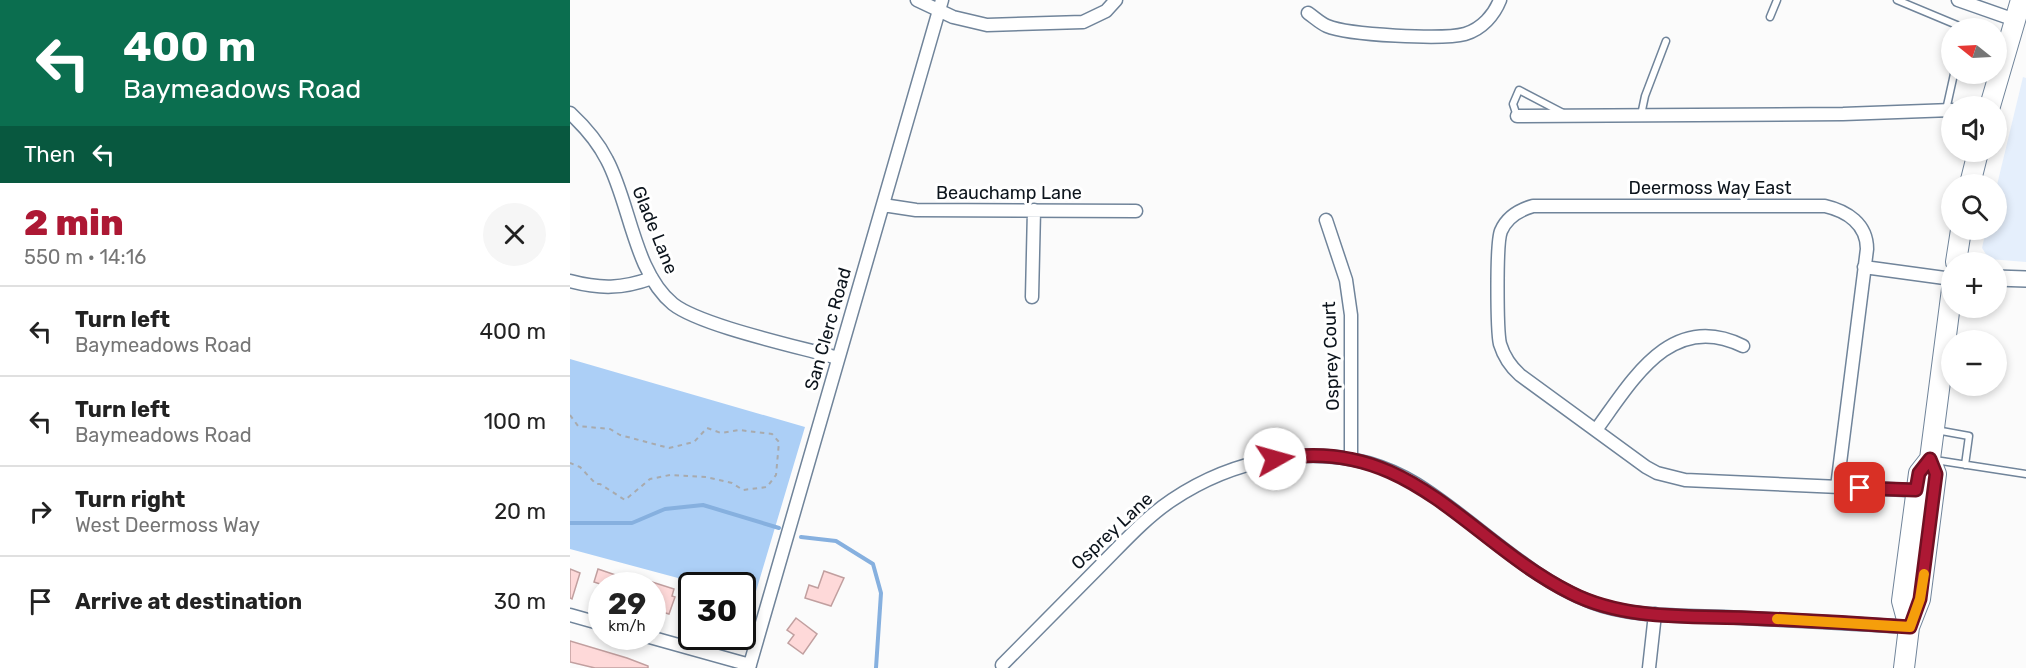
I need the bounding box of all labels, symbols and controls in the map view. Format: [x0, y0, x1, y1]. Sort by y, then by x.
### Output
north arrow [1941, 18, 2007, 84]
map controls [1941, 18, 2007, 396]
text: 400 m [123, 22, 256, 72]
icon: left [24, 24, 102, 102]
text: Baymeadows Road [123, 73, 361, 105]
button: sound [1941, 96, 2007, 162]
icon: left [87, 138, 120, 171]
text: Then [24, 141, 75, 168]
button: search [1941, 174, 2007, 240]
street label: Deermoss Way East [1629, 177, 1791, 199]
street label: Beauchamp Lane [936, 182, 1082, 204]
street label: Glade Lane [627, 183, 683, 277]
text: 2 min [24, 201, 124, 244]
button: close [483, 203, 546, 266]
text: 550 m · 14:16 [24, 245, 146, 269]
button: + [1941, 252, 2007, 318]
street label: San Clerc Road [800, 265, 856, 393]
street label: Osprey Court [1318, 301, 1344, 411]
text: Turn left [75, 306, 170, 333]
icon: left [24, 315, 57, 348]
text: 400 m [479, 318, 546, 345]
button: − [1941, 330, 2007, 396]
text: Baymeadows Road [75, 333, 252, 357]
text: Turn left [75, 396, 170, 423]
icon: left [24, 405, 57, 438]
text: 100 m [484, 408, 546, 435]
text: Baymeadows Road [75, 423, 252, 447]
position arrow [1243, 427, 1307, 491]
pin [1834, 462, 1885, 513]
icon: arrive [1843, 471, 1876, 504]
text: Turn right [75, 486, 185, 513]
street label: Osprey Lane [1067, 488, 1157, 574]
icon: right [24, 495, 57, 528]
text: 20 m [494, 498, 546, 525]
text: West Deermoss Way [75, 513, 260, 537]
speed limit sign: 30 [678, 572, 756, 650]
icon: arrive [24, 585, 57, 618]
text: 29 [608, 586, 646, 622]
text: Arrive at destination [75, 588, 302, 615]
text: 30 m [494, 588, 546, 615]
text: km/h [608, 617, 646, 635]

